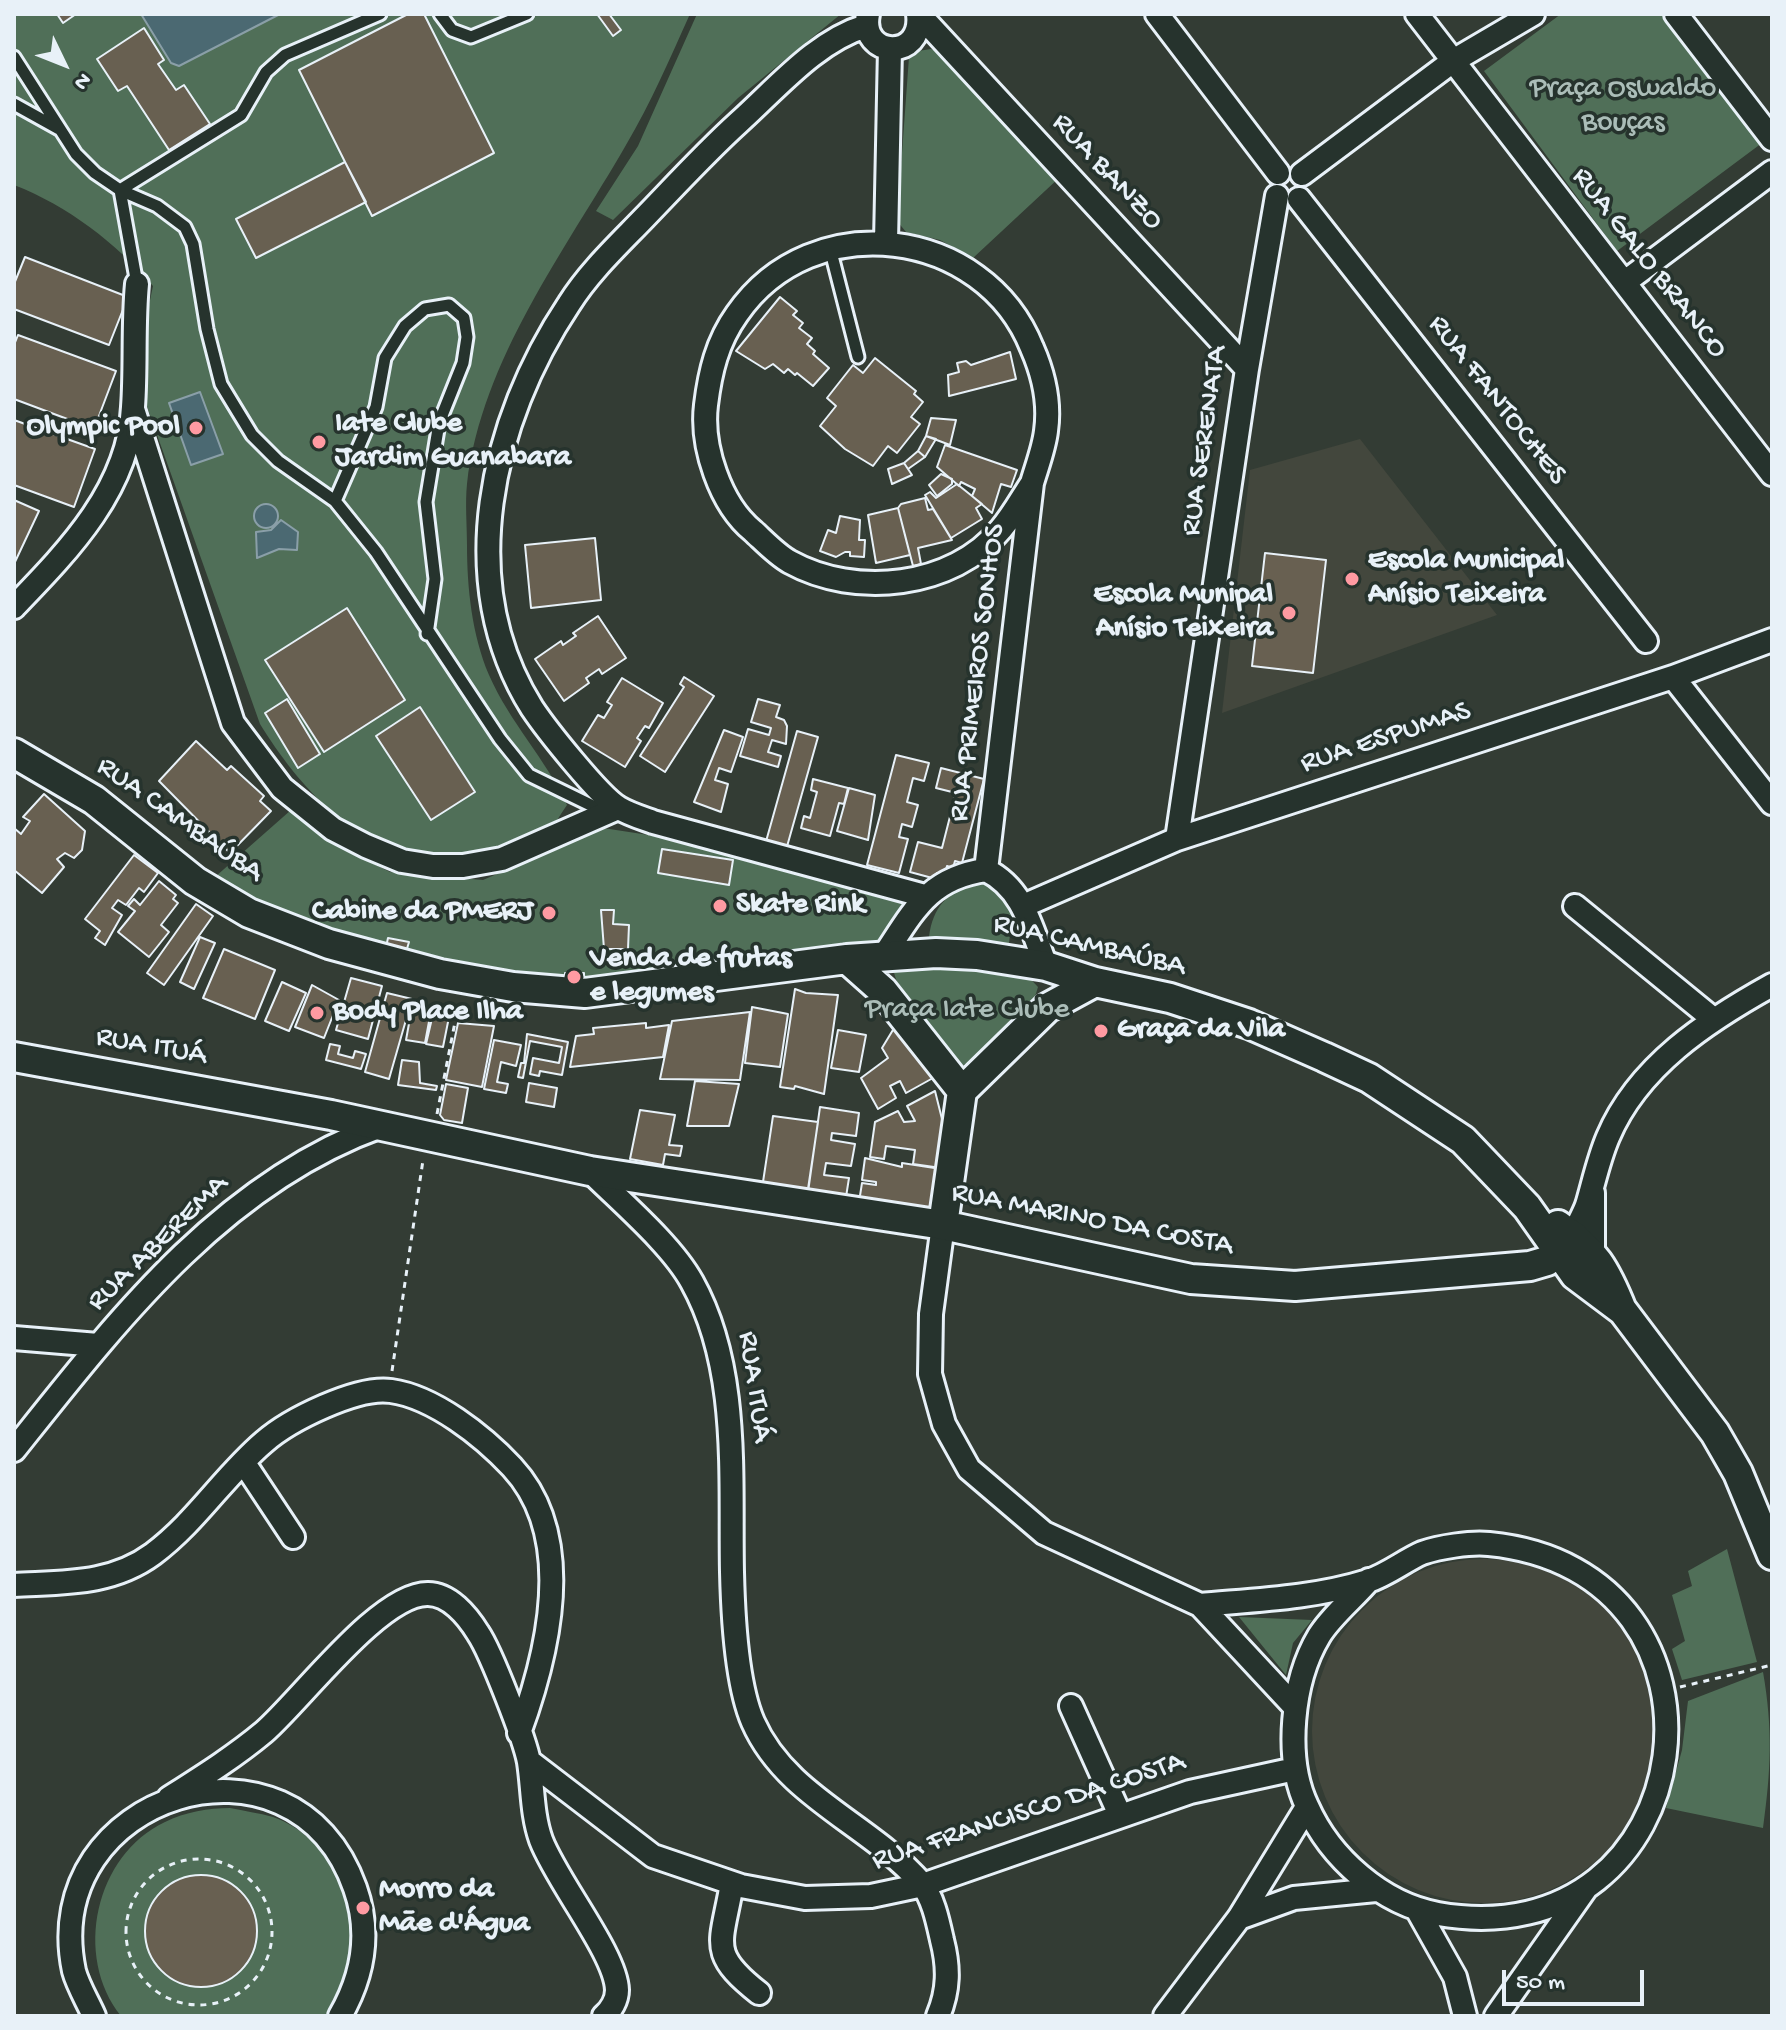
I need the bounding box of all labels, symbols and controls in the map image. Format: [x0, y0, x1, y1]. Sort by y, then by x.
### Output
north arrow [24, 24, 104, 104]
text: N [67, 66, 96, 94]
park label: Praça Oswaldo Bouças [1530, 72, 1716, 142]
street label: RUA BANZO [1042, 107, 1170, 239]
street label: RUA GALO BRANCO [1562, 161, 1734, 367]
street label: RUA FANTOCHES [1418, 309, 1574, 493]
street label: RUA SERENATA [1175, 344, 1237, 538]
place label: Iate Clube Jardim Guanabara [335, 407, 571, 478]
place label: Olympic Pool [26, 410, 180, 446]
marker: Olympic Pool [187, 419, 205, 437]
marker: Iate Clube Jardim Guanabara [310, 433, 328, 451]
street label: RUA PRIMEIROS SONHOS [943, 522, 1015, 824]
place label: Escola Municipal Anísio Teixeira [1368, 544, 1564, 614]
marker: Escola Municipal Anísio Teixeira [1343, 570, 1361, 588]
place label: Escola Munipal Anísio Teixeira [1093, 578, 1273, 648]
marker: Escola Munipal Anísio Teixeira [1280, 604, 1298, 622]
street label: RUA ESPUMAS [1296, 695, 1476, 783]
street label: RUA CAMBAÚBA [88, 750, 270, 892]
place label: Skate Rink [736, 888, 865, 924]
place label: Cabine da PMERJ [312, 895, 533, 931]
marker: Skate Rink [711, 897, 729, 915]
marker: Cabine da PMERJ [540, 904, 558, 922]
street label: RUA CAMBAÚBA [989, 907, 1189, 987]
place label: Venda de frutas e legumes [590, 942, 792, 1012]
marker: Venda de frutas e legumes [565, 968, 583, 986]
park label: Praça Iate Clube [865, 993, 1069, 1029]
place label: Body Place Ilha [333, 995, 523, 1031]
marker: Body Place Ilha [308, 1004, 326, 1022]
place label: Graça da Vila [1117, 1013, 1285, 1049]
street label: RUA ITUÁ [93, 1021, 209, 1075]
marker: Graça da Vila [1092, 1022, 1110, 1040]
street label: RUA ABEREMA [81, 1168, 237, 1320]
street label: RUA MARINO DA COSTA [948, 1176, 1236, 1266]
street label: RUA ITUÁ [727, 1329, 779, 1445]
street label: RUA FRANCISCO DA COSTA [868, 1745, 1190, 1881]
place label: Morro da Mãe d'Água [379, 1873, 530, 1944]
marker: Morro da Mãe d'Água [354, 1899, 372, 1917]
scale bar [1506, 1954, 1648, 2004]
text: 50 m [1516, 1969, 1565, 1998]

